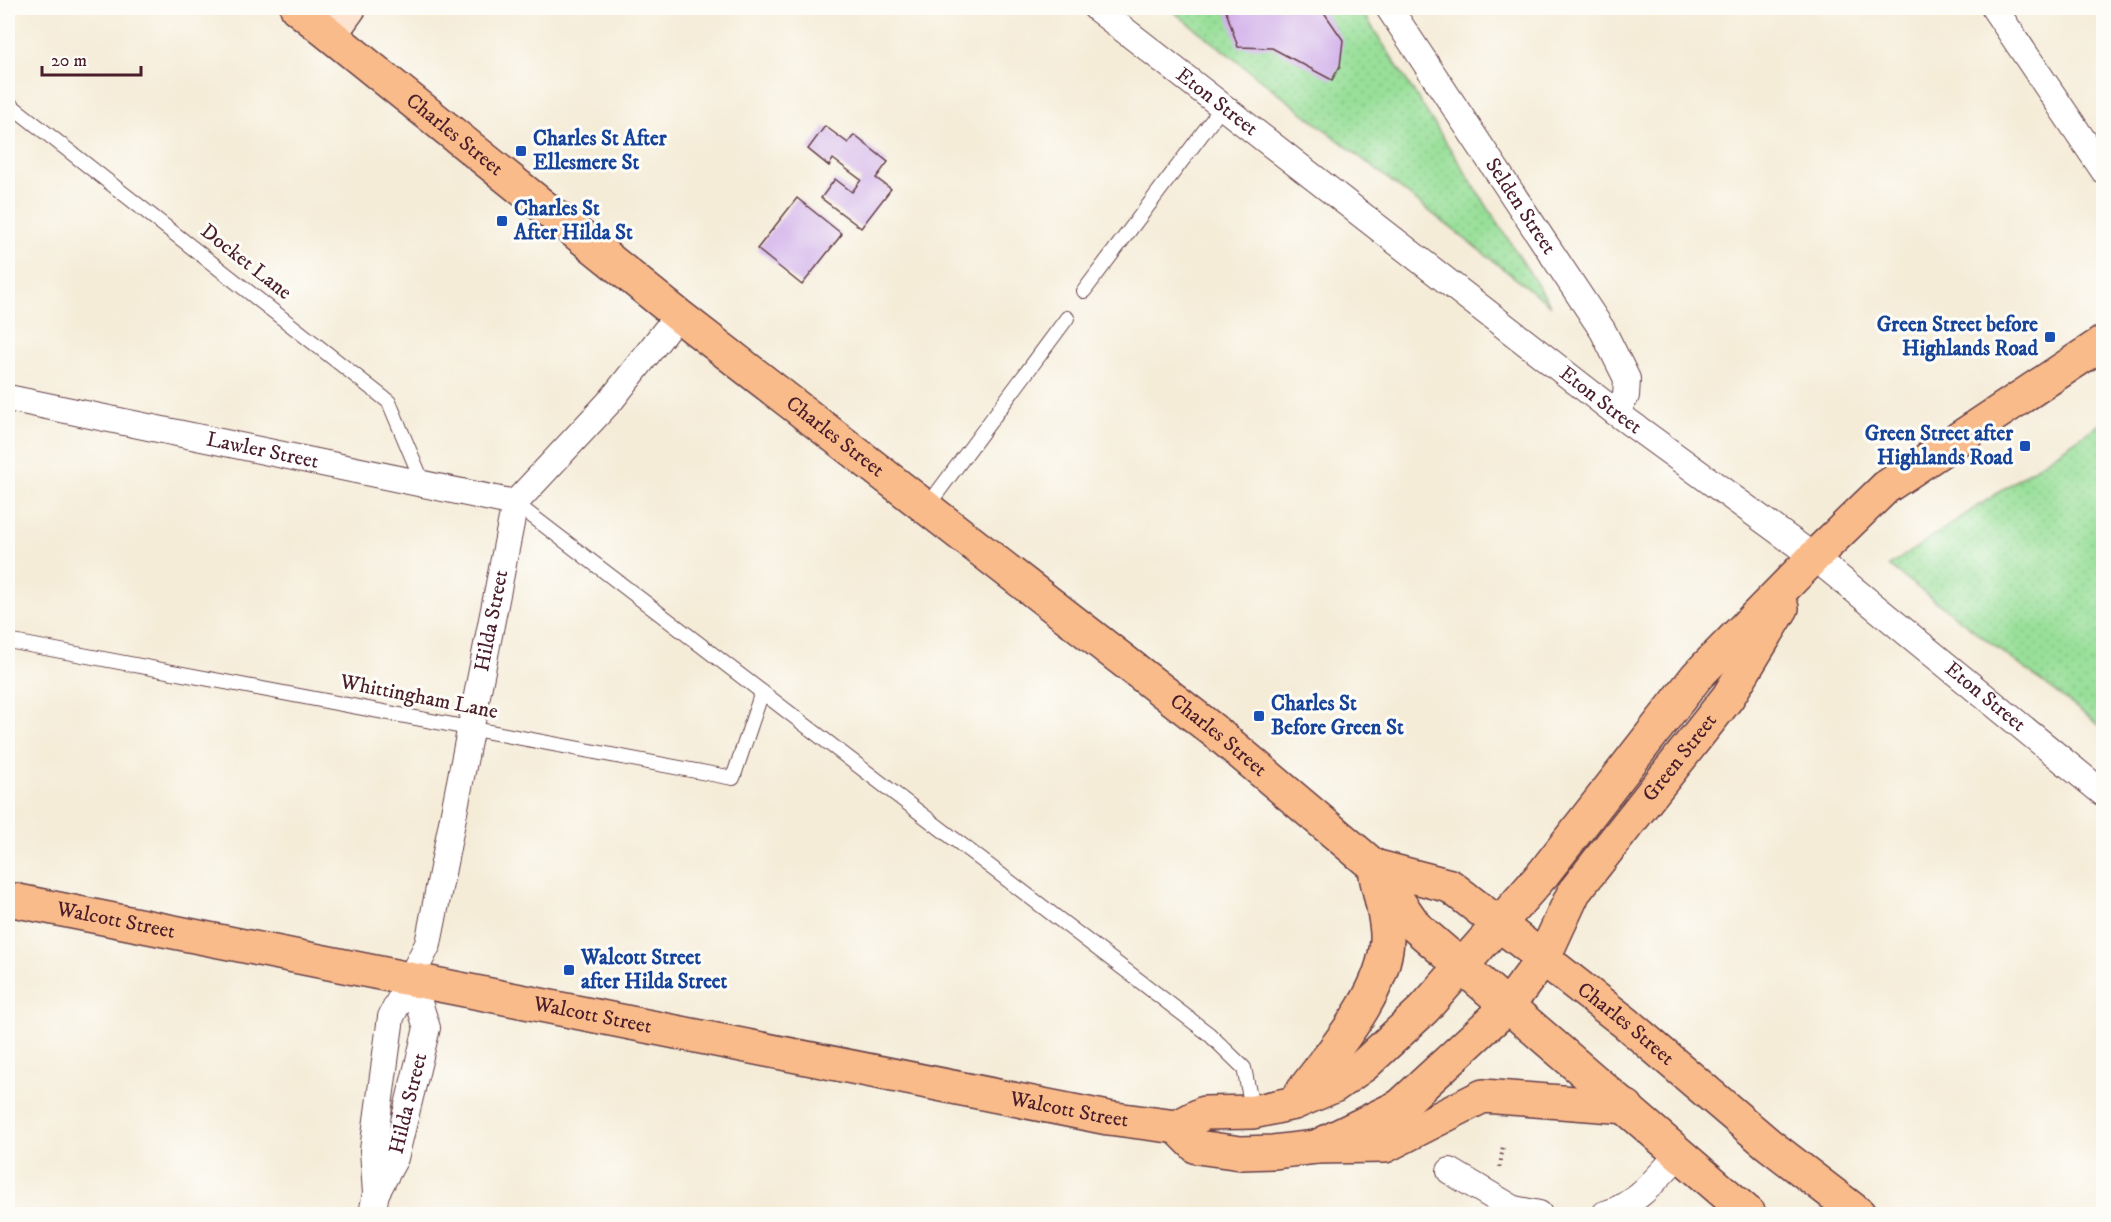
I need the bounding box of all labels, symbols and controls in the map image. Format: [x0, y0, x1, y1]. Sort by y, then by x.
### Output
scale bar [42, 39, 141, 77]
text: 20 m [51, 50, 87, 72]
street label: Eton Street [1170, 62, 1263, 142]
street label: Charles Street [400, 88, 509, 182]
place label: Charles St After Ellesmere St [533, 126, 668, 176]
marker: Charles St After Ellesmere St [514, 144, 528, 158]
street label: Selden Street [1479, 153, 1562, 260]
place label: Charles St After Hilda St [513, 196, 633, 246]
marker: Charles St After Hilda St [495, 214, 509, 228]
street label: Docket Lane [195, 218, 297, 306]
place label: Green Street before Highlands Road [1877, 312, 2039, 362]
marker: Green Street before Highlands Road [2043, 330, 2057, 344]
street label: Eton Street [1554, 360, 1647, 440]
street label: Charles Street [780, 390, 890, 483]
place label: Green Street after Highlands Road [1865, 421, 2014, 471]
street label: Lawler Street [204, 426, 321, 475]
marker: Green Street after Highlands Road [2018, 439, 2032, 453]
street label: Hilda Street [469, 567, 515, 674]
street label: Eton Street [1939, 656, 2031, 738]
street label: Whittingham Lane [337, 669, 500, 725]
street label: Charles Street [1164, 688, 1272, 783]
place label: Charles St Before Green St [1271, 691, 1404, 741]
street label: Green Street [1637, 708, 1723, 807]
marker: Charles St Before Green St [1252, 709, 1266, 723]
street label: Walcott Street [53, 896, 178, 945]
place label: Walcott Street after Hilda Street [580, 945, 728, 995]
marker: Walcott Street after Hilda Street [562, 963, 576, 977]
street label: Charles Street [1572, 977, 1680, 1072]
street label: Walcott Street [530, 991, 654, 1040]
street label: Hilda Street [383, 1050, 433, 1157]
street label: Walcott Street [1007, 1086, 1130, 1134]

